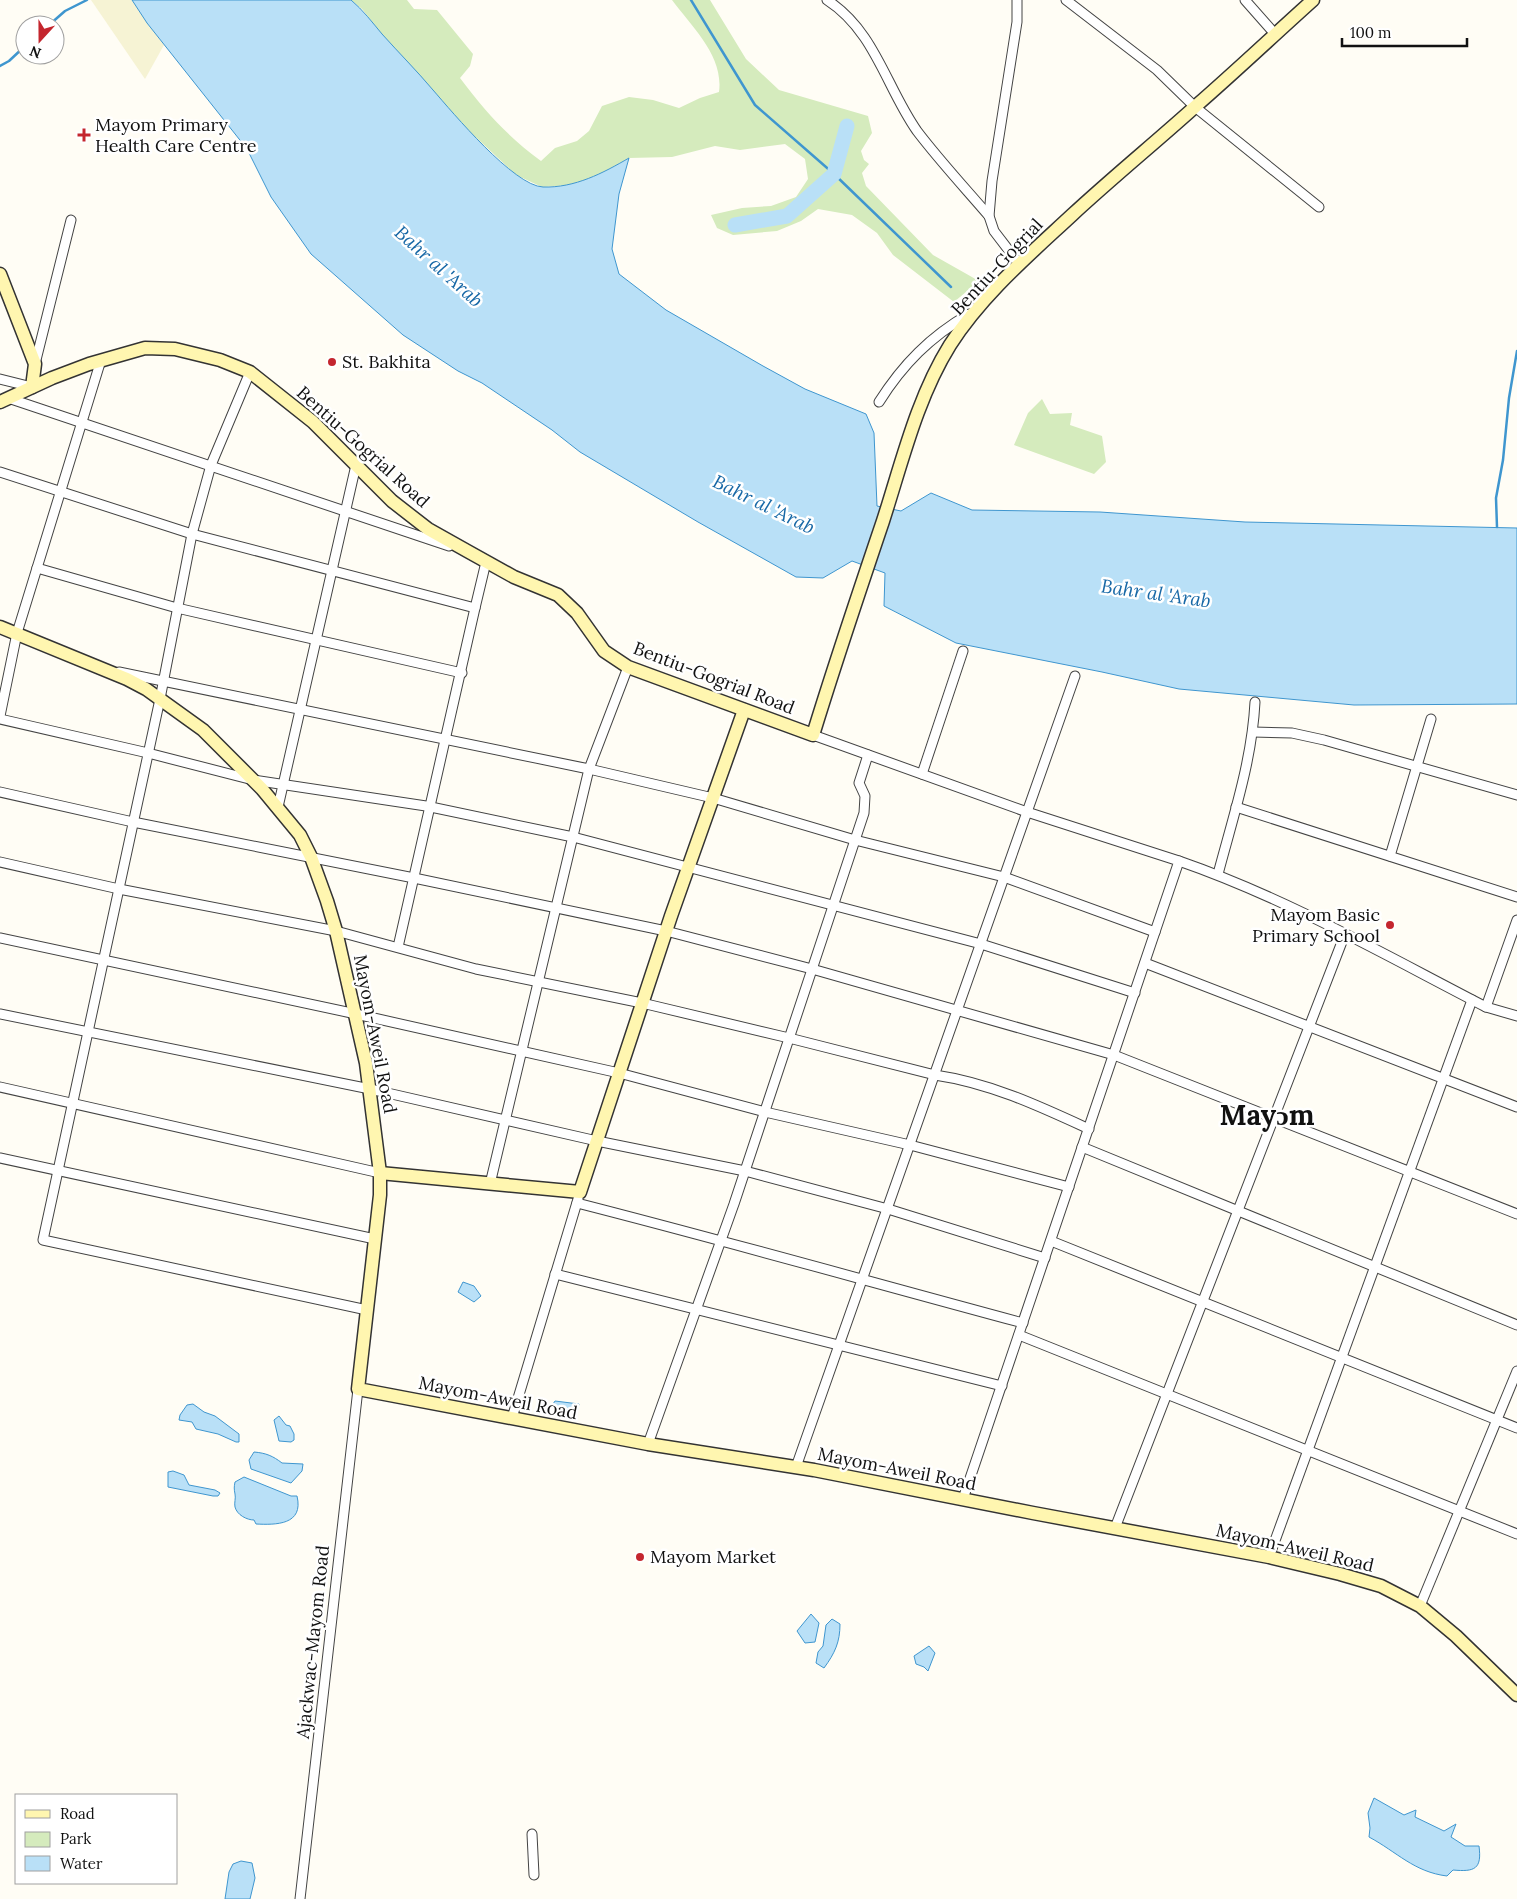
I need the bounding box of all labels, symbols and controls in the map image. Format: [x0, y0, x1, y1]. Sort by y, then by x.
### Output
north arrow [15, 15, 65, 65]
scale bar [1342, 15, 1467, 47]
text: 100 m [1350, 23, 1391, 42]
text: N [27, 42, 44, 62]
place label: Mayom Primary Health Care Centre [95, 113, 257, 157]
marker: Mayom Primary Health Care Centre [77, 128, 91, 142]
street label: Bentiu-Gogrial [946, 213, 1048, 320]
water label: Bahr al 'Arab [390, 220, 488, 312]
place label: St. Bakhita [342, 350, 431, 373]
marker: St. Bakhita [326, 356, 338, 368]
street label: Bentiu-Gogrial Road [292, 381, 435, 513]
water label: Bahr al 'Arab [709, 469, 819, 539]
water label: Bahr al 'Arab [1100, 573, 1212, 613]
street label: Bentiu-Gogrial Road [630, 636, 798, 719]
place label: Mayom Basic Primary School [1252, 903, 1380, 947]
marker: Mayom Basic Primary School [1384, 919, 1396, 931]
street label: Mayom-Aweil Road [349, 953, 402, 1116]
district label: Mayɔm [1220, 1097, 1315, 1133]
street label: Mayom-Aweil Road [417, 1371, 580, 1424]
street label: Mayom-Aweil Road [816, 1442, 979, 1495]
street label: Mayom-Aweil Road [1214, 1518, 1377, 1577]
street label: Ajackwac-Mayom Road [291, 1544, 334, 1741]
place label: Mayom Market [650, 1545, 776, 1568]
marker: Mayom Market [634, 1551, 646, 1563]
legend [15, 1794, 178, 1884]
text: Road [60, 1804, 95, 1823]
text: Park [60, 1829, 91, 1848]
text: Water [60, 1854, 103, 1873]

